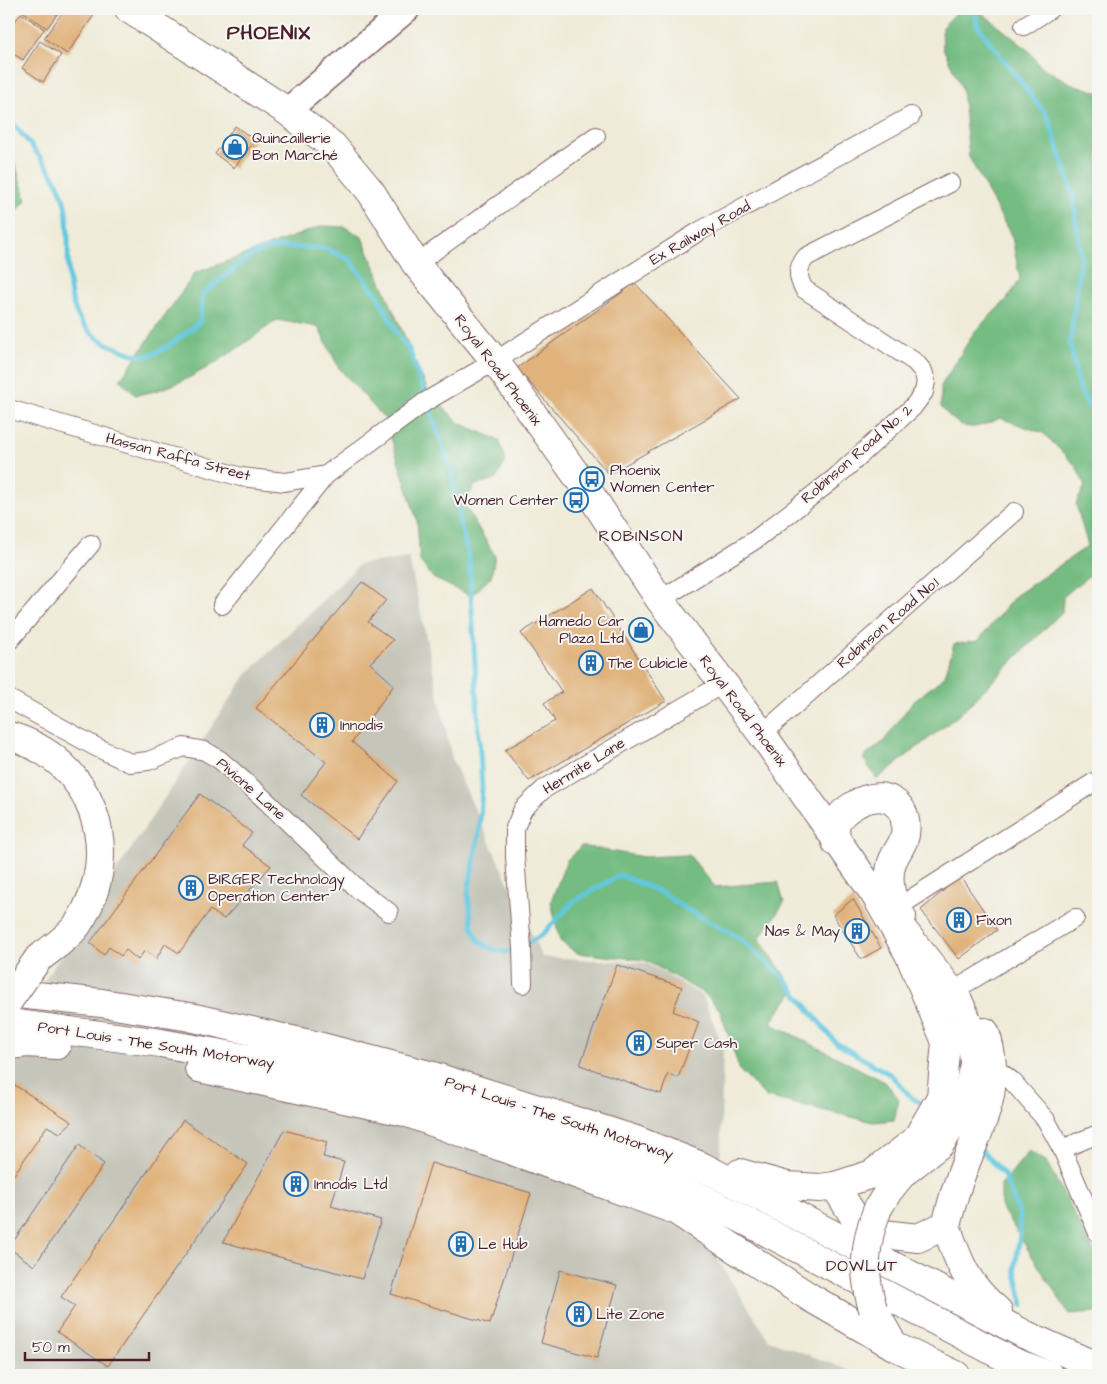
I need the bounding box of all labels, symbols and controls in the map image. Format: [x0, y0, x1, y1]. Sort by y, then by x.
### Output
district label: PHOENIX [227, 19, 311, 47]
place label: Quincaillerie Bon Marché [252, 128, 338, 166]
shop icon: Quincaillerie Bon Marché [222, 134, 248, 160]
street label: Ex Railway Road [646, 195, 755, 271]
street label: Royal Road Phoenix [448, 310, 547, 431]
street label: Robinson Road No. 2 [797, 399, 918, 508]
street label: Hassan Raffa Street [103, 428, 253, 486]
place label: Phoenix Women Center [610, 460, 715, 498]
bus stop icon: Phoenix Women Center [579, 466, 605, 492]
bus stop icon: Women Center [563, 487, 589, 513]
place label: Women Center [453, 490, 558, 511]
district label: ROBINSON [599, 525, 683, 547]
street label: Robinson Road No.1 [832, 573, 944, 673]
place label: Hamedo Car Plaza Ltd [539, 611, 624, 649]
shop icon: Hamedo Car Plaza Ltd [628, 617, 654, 643]
building icon: The Cubicle [578, 650, 604, 676]
street label: Royal Road Phoenix [693, 651, 792, 772]
place label: The Cubicle [608, 653, 688, 674]
building icon: Innodis [309, 712, 335, 738]
place label: Innodis [340, 715, 384, 736]
street label: Hermite Lane [539, 732, 629, 800]
street label: Pivione Lane [212, 753, 290, 825]
place label: BIRGER Technology Operation Center [208, 869, 345, 907]
building icon: BIRGER Technology Operation Center [178, 875, 204, 901]
building icon: Fixon [946, 907, 972, 933]
place label: Fixon [976, 910, 1012, 931]
building icon: Nas & May [844, 918, 870, 944]
place label: Nas & May [765, 921, 840, 943]
street label: Port Louis – The South Motorway [36, 1016, 276, 1075]
building icon: Super Cash [626, 1030, 652, 1056]
place label: Super Cash [656, 1033, 738, 1054]
street label: Port Louis – The South Motorway [442, 1071, 676, 1166]
building icon: Innodis Ltd [283, 1171, 309, 1197]
place label: Innodis Ltd [314, 1174, 388, 1195]
building icon: Le Hub [448, 1231, 474, 1257]
place label: Le Hub [478, 1234, 528, 1255]
district label: DOWLUT [826, 1255, 898, 1277]
building icon: Lite Zone [566, 1301, 592, 1327]
place label: Lite Zone [596, 1304, 665, 1325]
scale bar [25, 1329, 149, 1361]
text: 50 m [32, 1337, 70, 1358]

